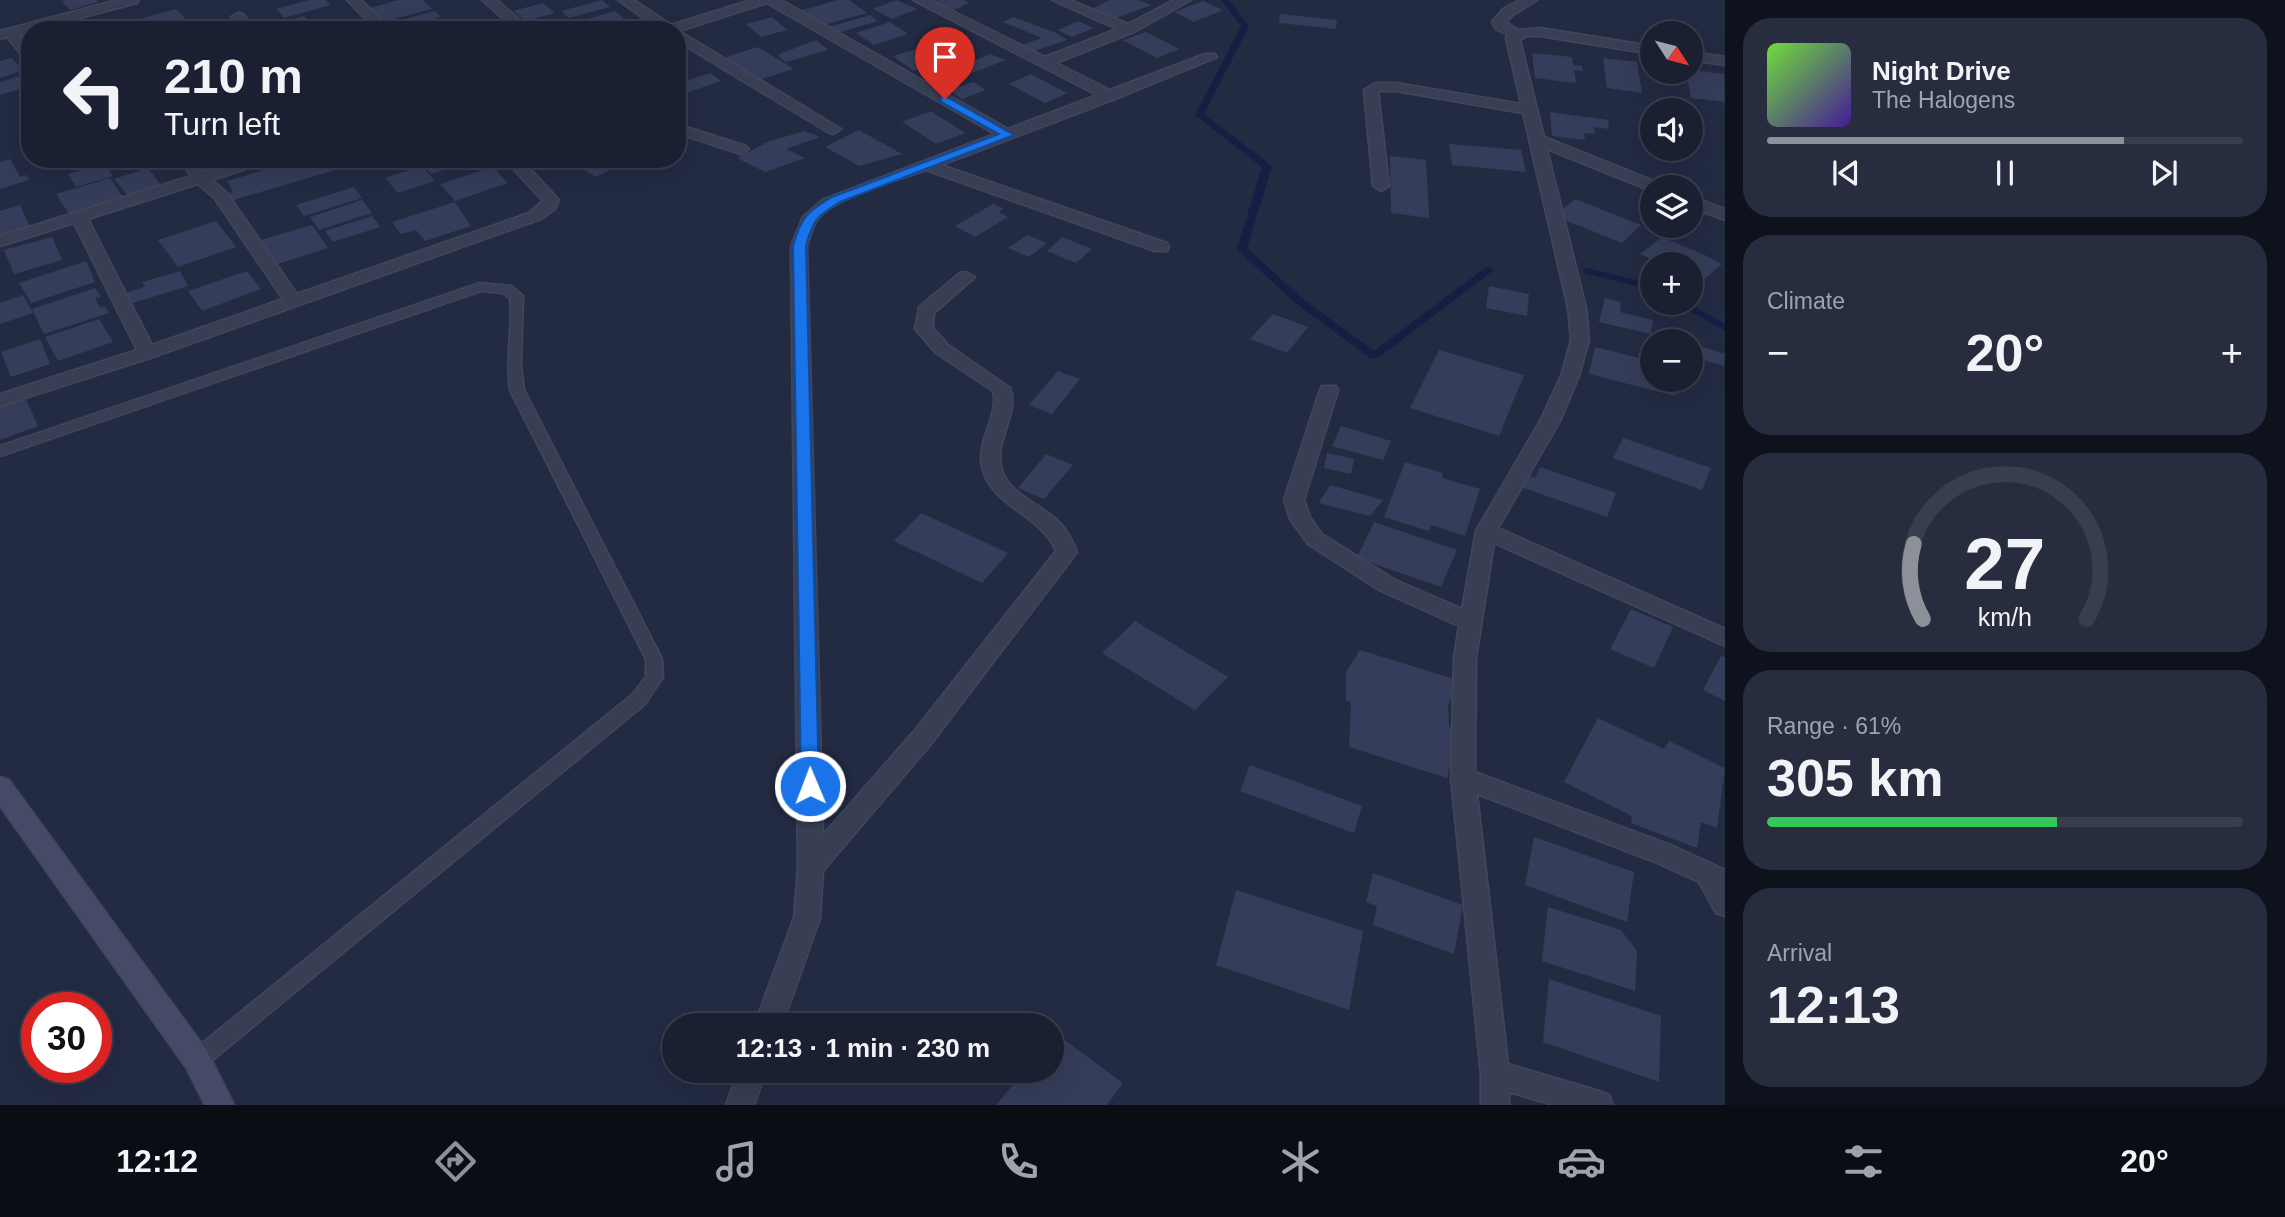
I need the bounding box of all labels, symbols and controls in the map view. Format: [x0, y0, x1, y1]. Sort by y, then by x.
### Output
north arrow [1640, 21, 1703, 84]
map controls [1640, 21, 1703, 392]
pin [915, 27, 975, 99]
icon: arrive [926, 38, 964, 76]
icon: left [49, 49, 140, 140]
text: 210 m [164, 49, 303, 103]
text: Night Drive [1872, 56, 2011, 86]
text: The Halogens [1872, 87, 2015, 113]
button: sound [1640, 98, 1703, 161]
text: Turn left [164, 106, 280, 142]
icon: previous [1827, 154, 1865, 192]
icon: pause [1986, 154, 2024, 192]
icon: next [2145, 154, 2183, 192]
button: layers [1640, 175, 1703, 238]
button: + [1640, 252, 1703, 315]
text: Climate [1767, 288, 1845, 314]
text: 20° [1966, 324, 2044, 382]
button: − [1640, 329, 1703, 392]
text: − [1767, 332, 1789, 374]
text: + [2221, 332, 2243, 374]
text: 27 [1965, 523, 2045, 604]
text: km/h [1978, 602, 2032, 630]
text: Range · 61% [1767, 713, 1901, 739]
position arrow [773, 749, 847, 823]
text: 305 km [1767, 749, 1943, 807]
text: Arrival [1767, 940, 1832, 966]
text: 12:13 [1767, 976, 1900, 1034]
speed limit sign: 30 [21, 992, 112, 1083]
text: 12:13 · 1 min · 230 m [736, 1033, 990, 1063]
icon: directions [431, 1137, 480, 1186]
icon: music [712, 1137, 761, 1186]
icon: phone [994, 1137, 1043, 1186]
icon: climate [1276, 1137, 1325, 1186]
icon: car [1557, 1137, 1606, 1186]
icon: filters [1839, 1137, 1888, 1186]
text: 12:12 [116, 1143, 198, 1179]
text: 20° [2120, 1143, 2169, 1179]

